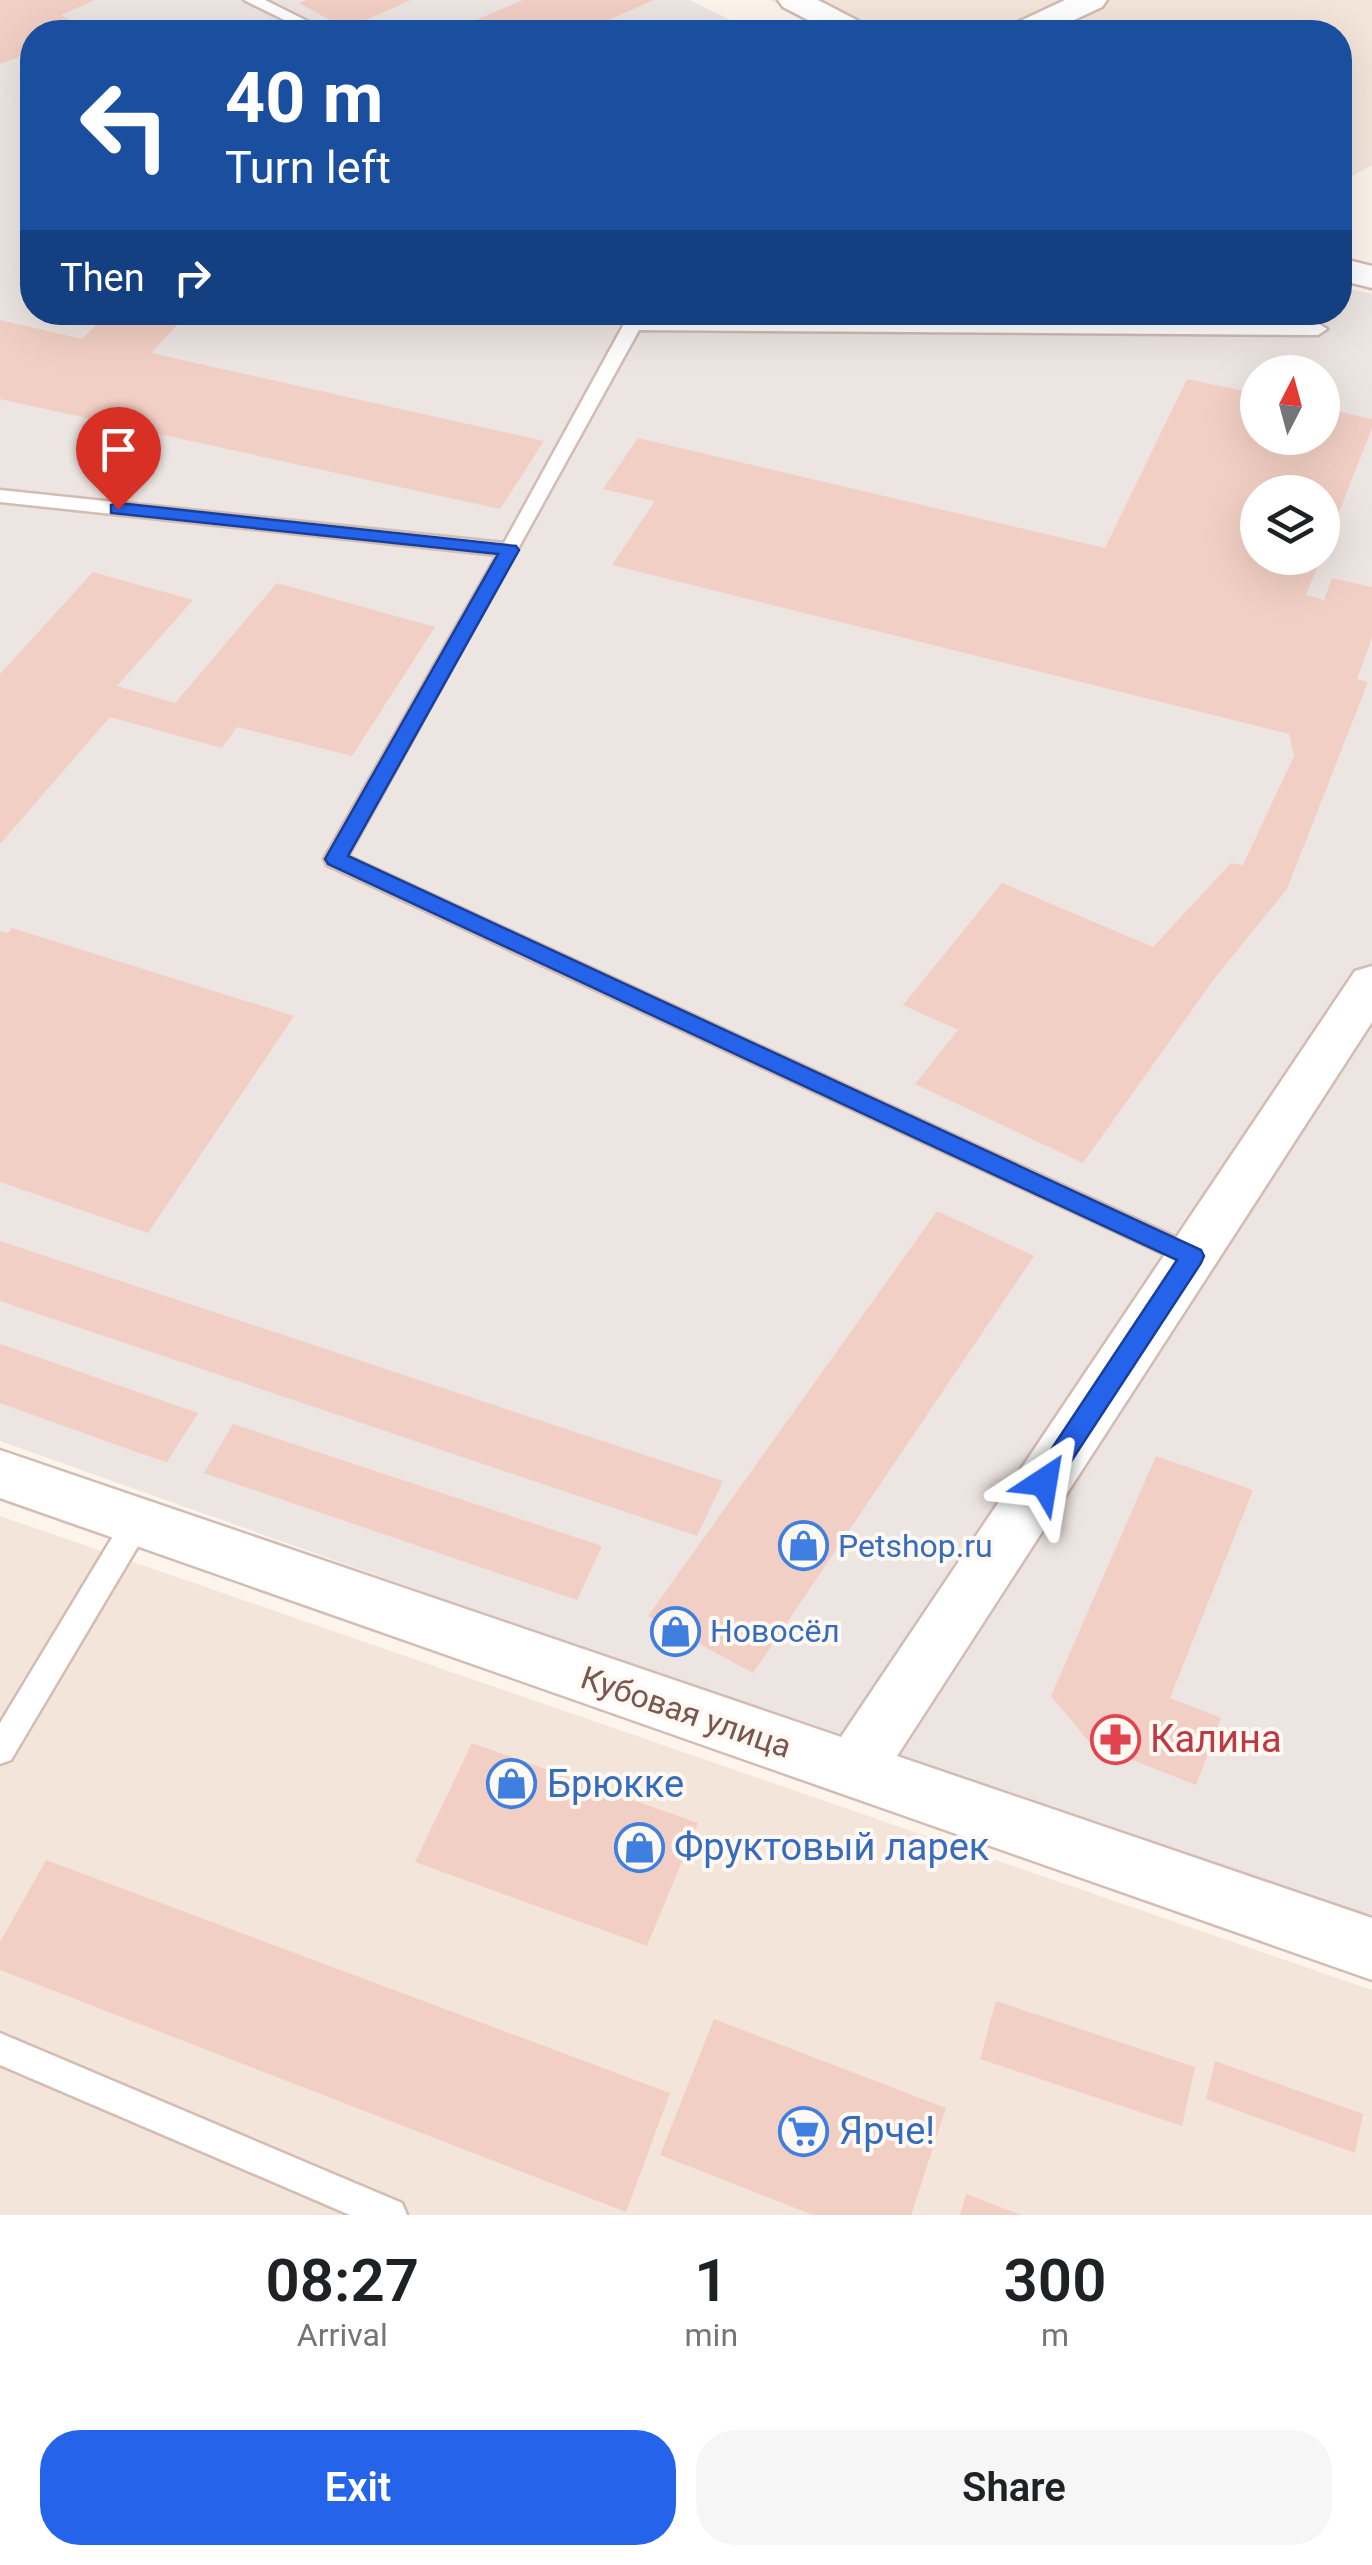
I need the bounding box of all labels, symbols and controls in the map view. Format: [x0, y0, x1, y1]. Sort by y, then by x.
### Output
text: 40 m [225, 57, 383, 139]
icon: left [60, 60, 190, 190]
text: Turn left [225, 141, 391, 194]
icon: right [165, 250, 220, 305]
text: Then [60, 256, 145, 300]
north arrow [1240, 355, 1340, 455]
map controls [1240, 355, 1340, 575]
pin [76, 407, 161, 510]
icon: arrive [91, 422, 146, 477]
button: layers [1240, 475, 1340, 575]
position arrow [992, 1430, 1096, 1534]
shop icon: Petshop.ru [777, 1520, 829, 1572]
place label: Petshop.ru [838, 1527, 993, 1565]
shop icon: Новосёл [649, 1605, 701, 1657]
place label: Новосёл [710, 1612, 840, 1650]
street label: Кубовая улица [576, 1658, 796, 1766]
pharmacy icon: Калина [1089, 1713, 1141, 1765]
place label: Калина [1150, 1717, 1282, 1761]
shop icon: Брюкке [486, 1758, 538, 1810]
place label: Брюкке [547, 1762, 684, 1806]
shop icon: Фруктовый ларек [613, 1821, 665, 1873]
place label: Фруктовый ларек [674, 1825, 990, 1869]
supermarket icon: Ярче! [778, 2105, 830, 2157]
place label: Ярче! [839, 2109, 935, 2153]
text: 08:27 [266, 2245, 419, 2316]
text: 1 [694, 2245, 728, 2316]
text: 300 [1004, 2245, 1106, 2316]
text: Arrival [297, 2316, 388, 2354]
text: min [685, 2316, 738, 2354]
text: m [1041, 2316, 1069, 2354]
button: Exit [40, 2430, 676, 2545]
button: Share [696, 2430, 1332, 2545]

